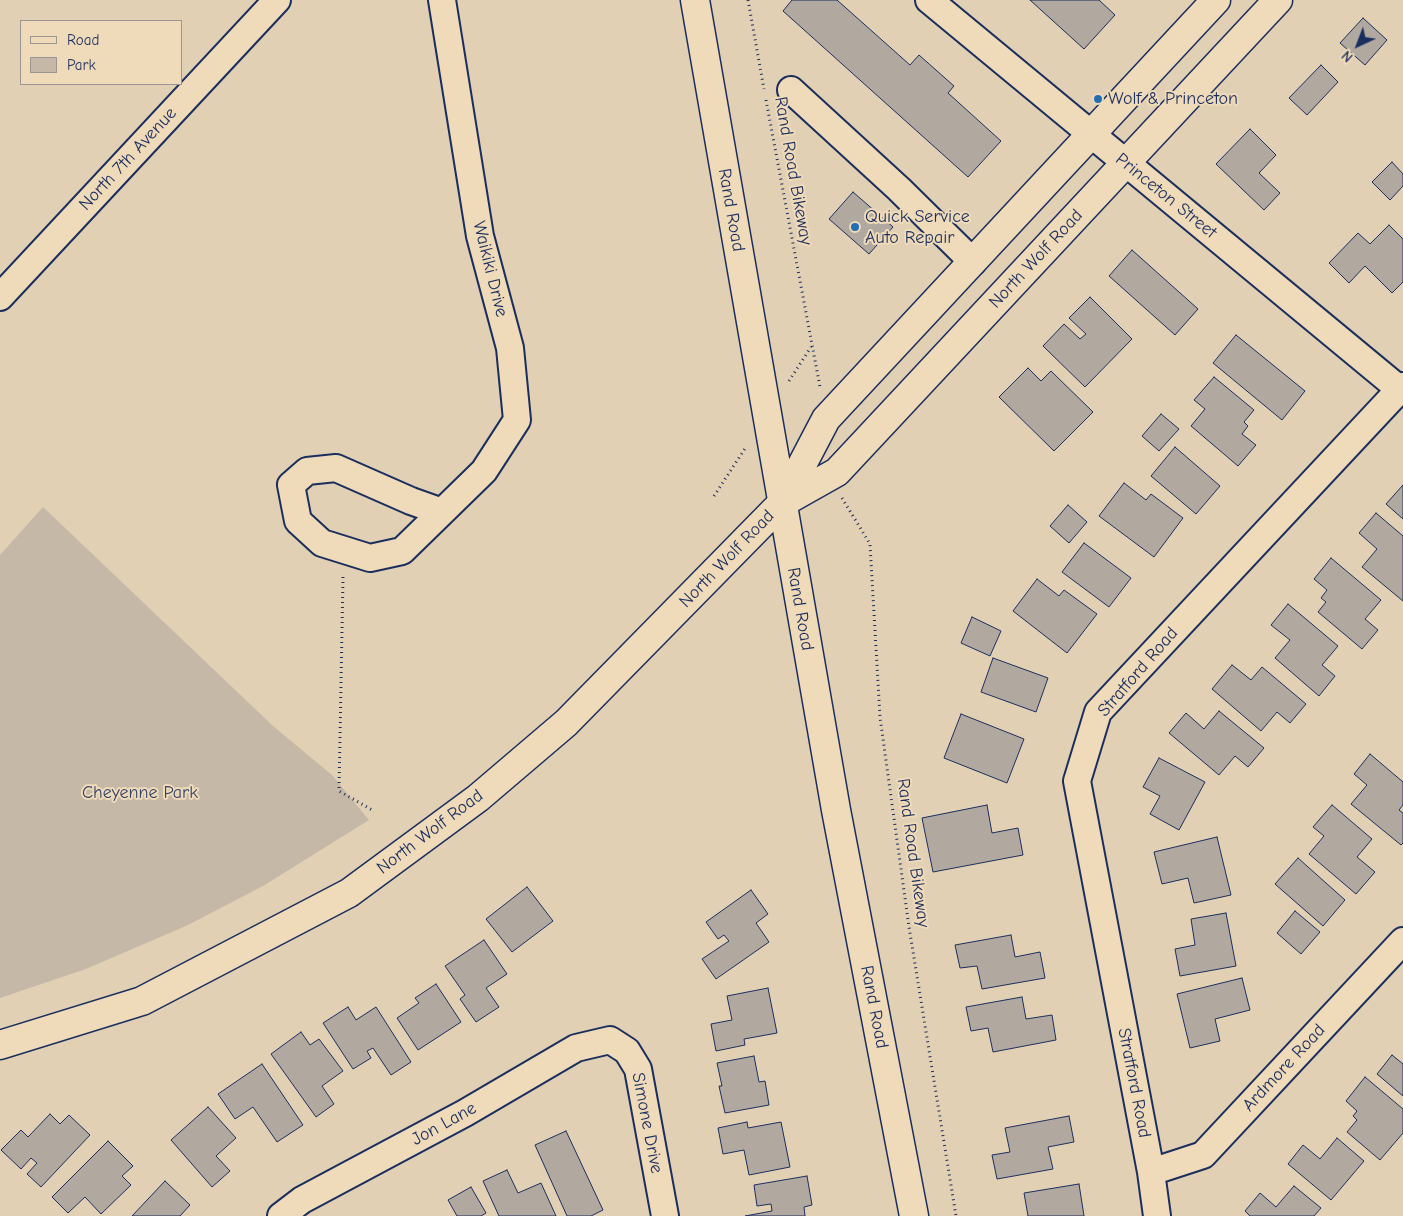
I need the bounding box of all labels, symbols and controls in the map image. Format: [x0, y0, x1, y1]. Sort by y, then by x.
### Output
legend [20, 20, 182, 85]
north arrow [1333, 20, 1383, 70]
text: Road [67, 31, 99, 49]
text: N [1338, 47, 1357, 66]
text: Park [67, 56, 96, 74]
place label: Wolf & Princeton [1108, 88, 1238, 110]
marker: Wolf & Princeton [1092, 93, 1104, 105]
street label: Rand Road Bikeway [769, 95, 817, 247]
street label: North 7th Avenue [75, 103, 181, 215]
street label: Princeton Street [1111, 149, 1221, 243]
street label: Rand Road [713, 167, 749, 253]
street label: North Wolf Road [985, 205, 1087, 313]
place label: Quick Service Auto Repair [865, 206, 970, 248]
street label: Waikiki Drive [468, 219, 512, 319]
marker: Quick Service Auto Repair [849, 221, 861, 233]
street label: North Wolf Road [675, 506, 779, 612]
street label: Rand Road [782, 566, 818, 652]
street label: Stratford Road [1093, 623, 1183, 721]
street label: Rand Road Bikeway [892, 777, 934, 929]
park label: Cheyenne Park [82, 782, 198, 804]
street label: North Wolf Road [373, 785, 487, 879]
street label: Rand Road [855, 964, 893, 1050]
street label: Ardmore Road [1238, 1020, 1330, 1116]
street label: Stratford Road [1113, 1026, 1155, 1140]
street label: Simone Drive [627, 1071, 667, 1175]
street label: Jon Lane [408, 1097, 480, 1151]

